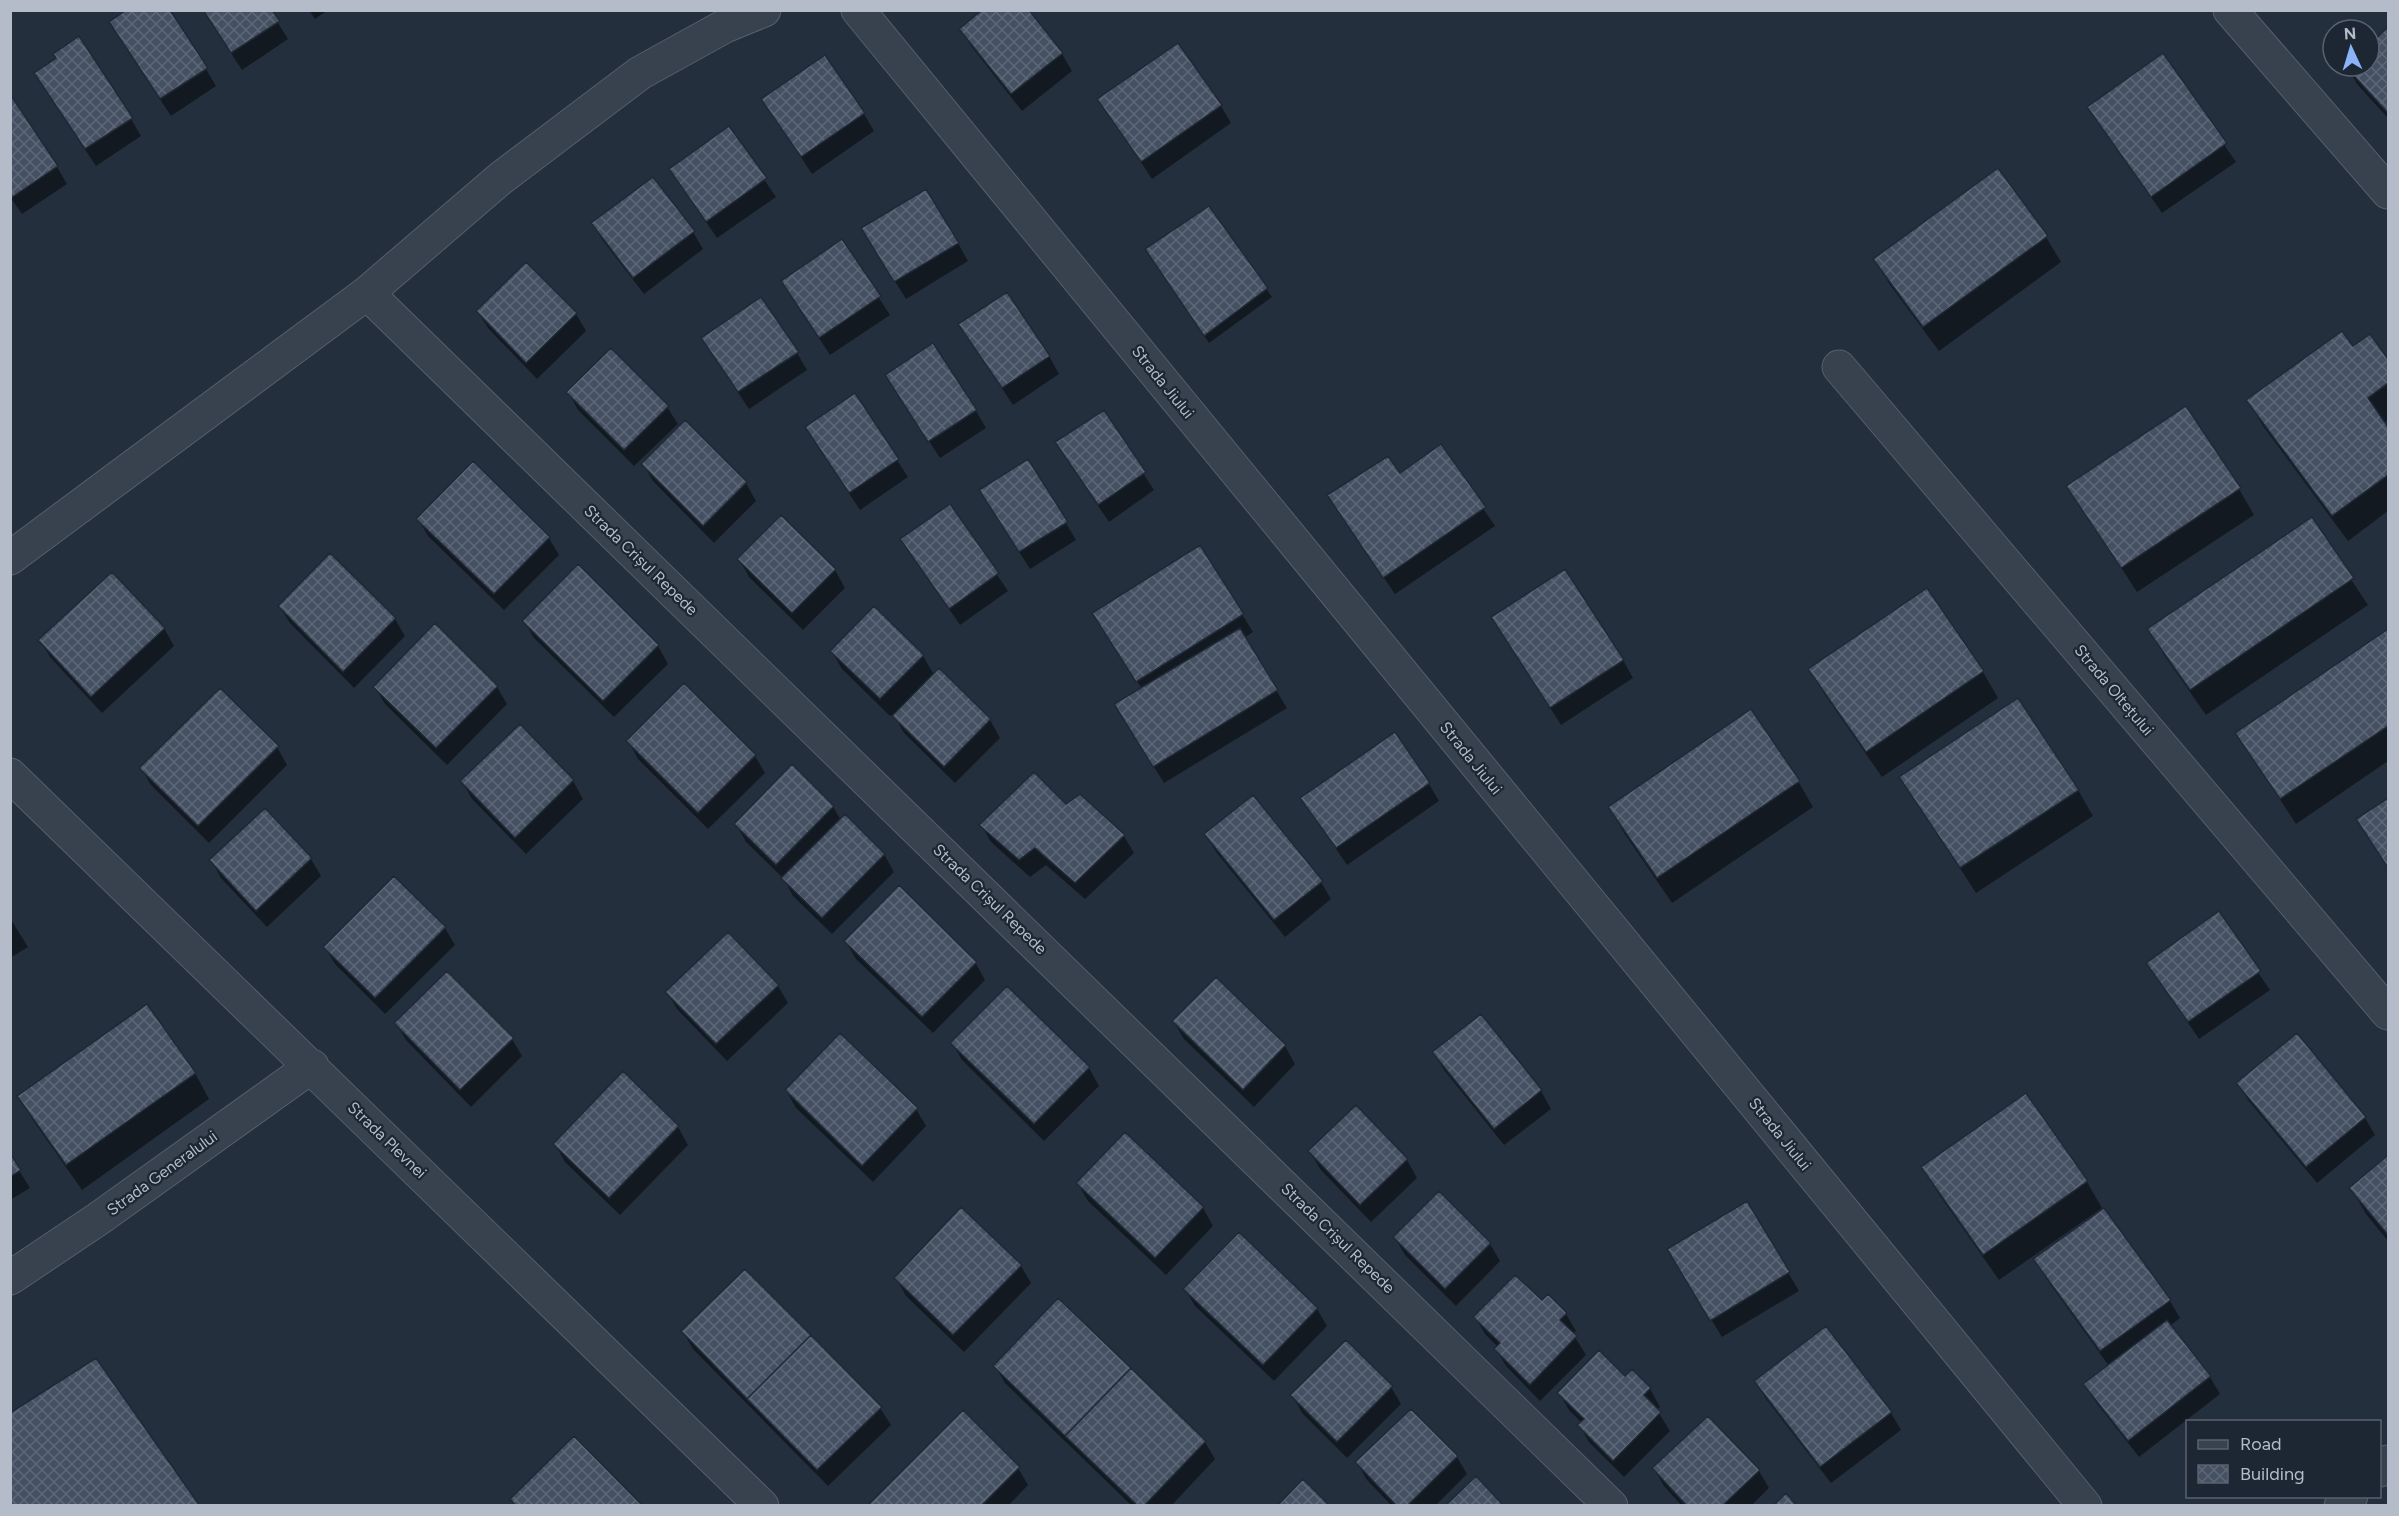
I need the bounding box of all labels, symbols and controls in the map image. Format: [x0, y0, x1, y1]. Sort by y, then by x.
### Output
north arrow [2321, 18, 2381, 78]
text: N [2343, 24, 2357, 43]
street label: Strada Jiului [1128, 342, 1198, 422]
street label: Strada Crișul Repede [580, 501, 702, 619]
street label: Strada Oltețului [2070, 641, 2158, 739]
street label: Strada Jiului [1436, 718, 1506, 798]
street label: Strada Crișul Repede [929, 840, 1051, 958]
street label: Strada Jiului [1745, 1094, 1815, 1174]
street label: Strada Plevnei [344, 1098, 430, 1182]
street label: Strada Generalului [103, 1127, 221, 1219]
street label: Strada Crișul Repede [1277, 1179, 1399, 1297]
legend [2186, 1420, 2381, 1498]
text: Road [2240, 1433, 2281, 1455]
text: Building [2240, 1463, 2305, 1485]

